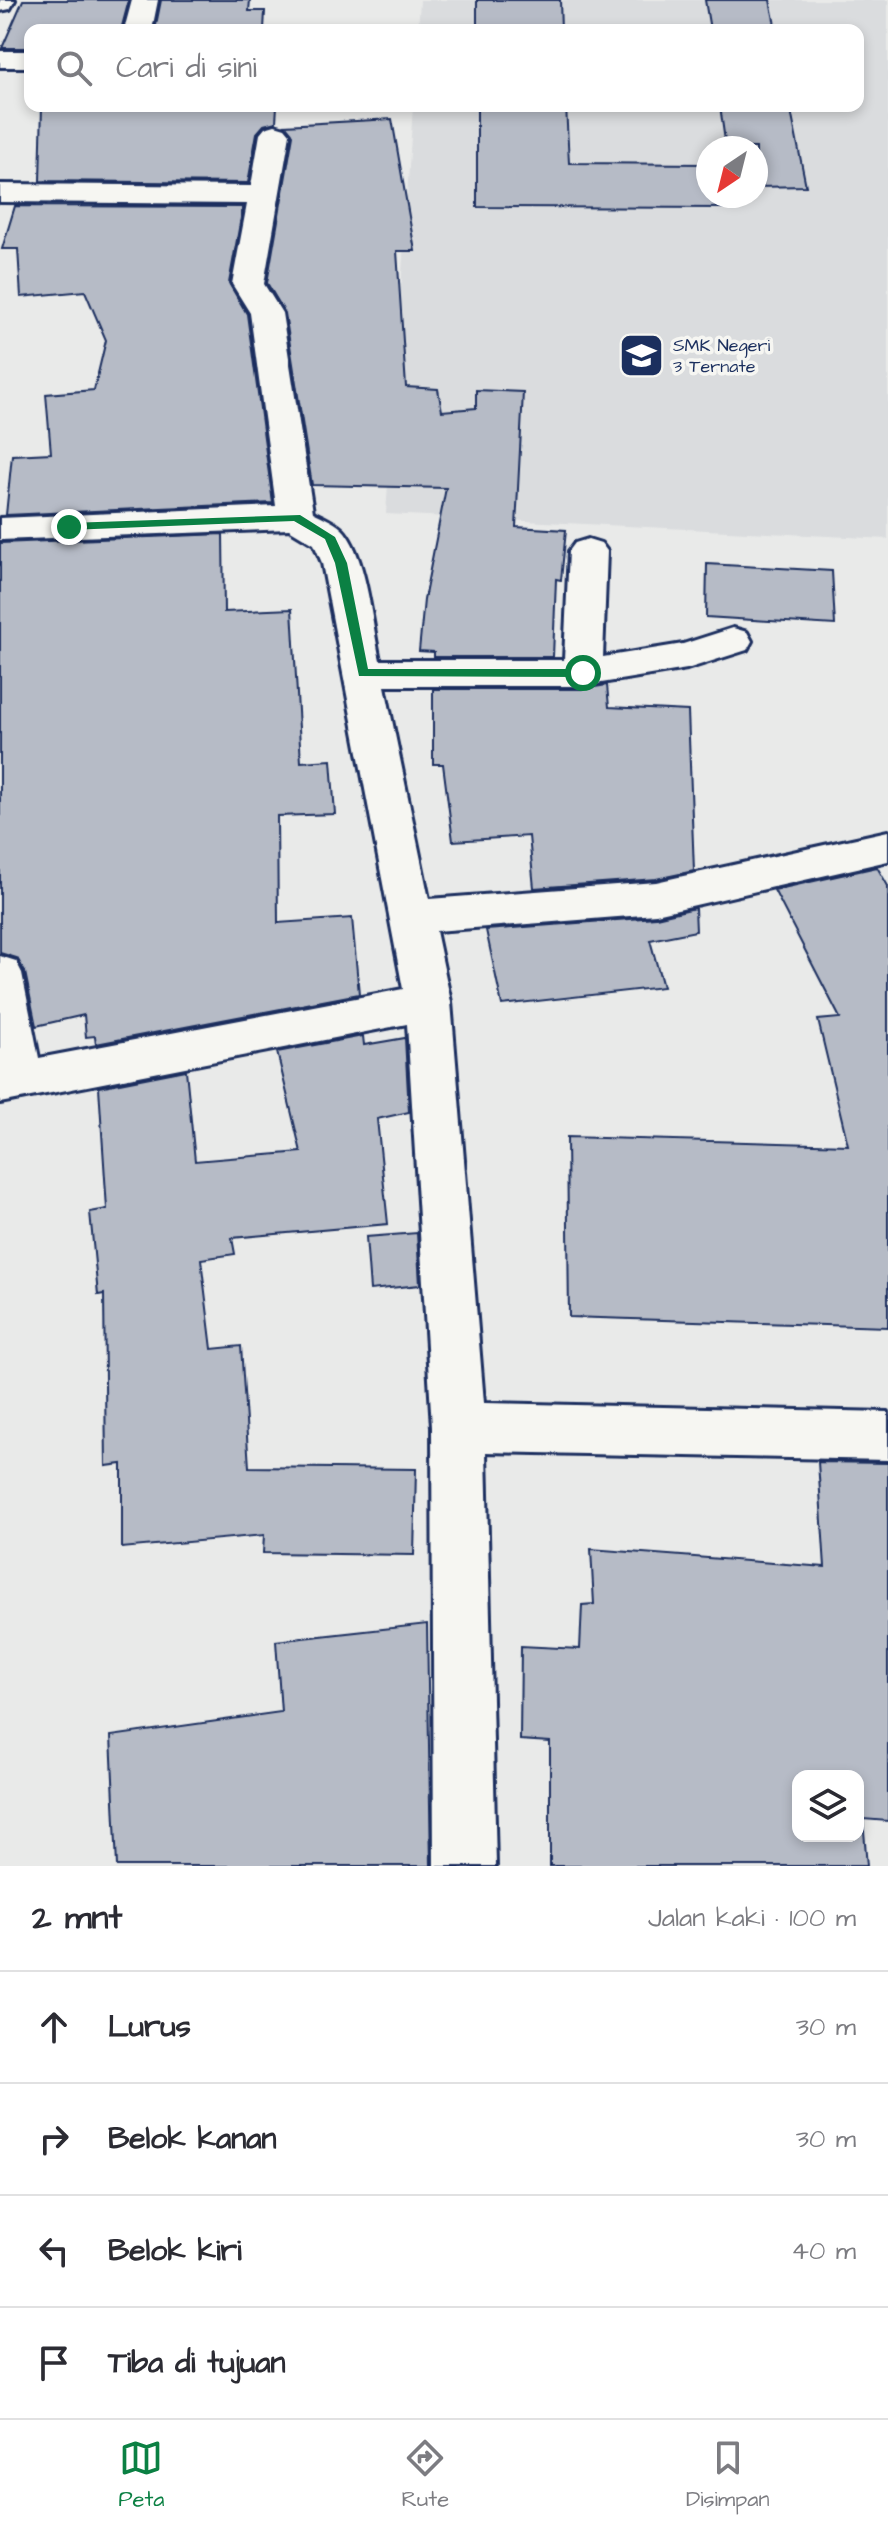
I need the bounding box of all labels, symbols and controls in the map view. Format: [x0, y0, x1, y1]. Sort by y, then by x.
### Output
search box [24, 24, 864, 112]
icon: search [52, 46, 96, 90]
text: Cari di sini [116, 47, 257, 89]
north arrow [696, 136, 768, 208]
school or university icon: SMK Negeri 3 Ternate [618, 331, 666, 379]
place label: SMK Negeri 3 Ternate [673, 333, 771, 379]
route end [51, 509, 87, 545]
route start [565, 655, 601, 691]
map controls [792, 1770, 864, 1842]
button: layers [792, 1770, 864, 1842]
text: 2 mnt [32, 1894, 122, 1942]
text: Jalan kaki · 100 m [648, 1900, 856, 1936]
icon: ahead [32, 2005, 76, 2049]
text: Lurus [108, 2006, 191, 2048]
text: 30 m [796, 2009, 856, 2045]
icon: right [32, 2117, 76, 2161]
text: Belok kanan [108, 2118, 277, 2160]
text: 30 m [796, 2121, 856, 2157]
icon: left [32, 2229, 76, 2273]
text: Belok kiri [108, 2230, 242, 2272]
text: 40 m [791, 2233, 856, 2269]
icon: arrive [32, 2341, 76, 2385]
text: Tiba di tujuan [108, 2342, 285, 2384]
tab: Peta [118, 2436, 164, 2515]
tab: Rute [401, 2436, 449, 2515]
tab: Disimpan [686, 2436, 770, 2515]

